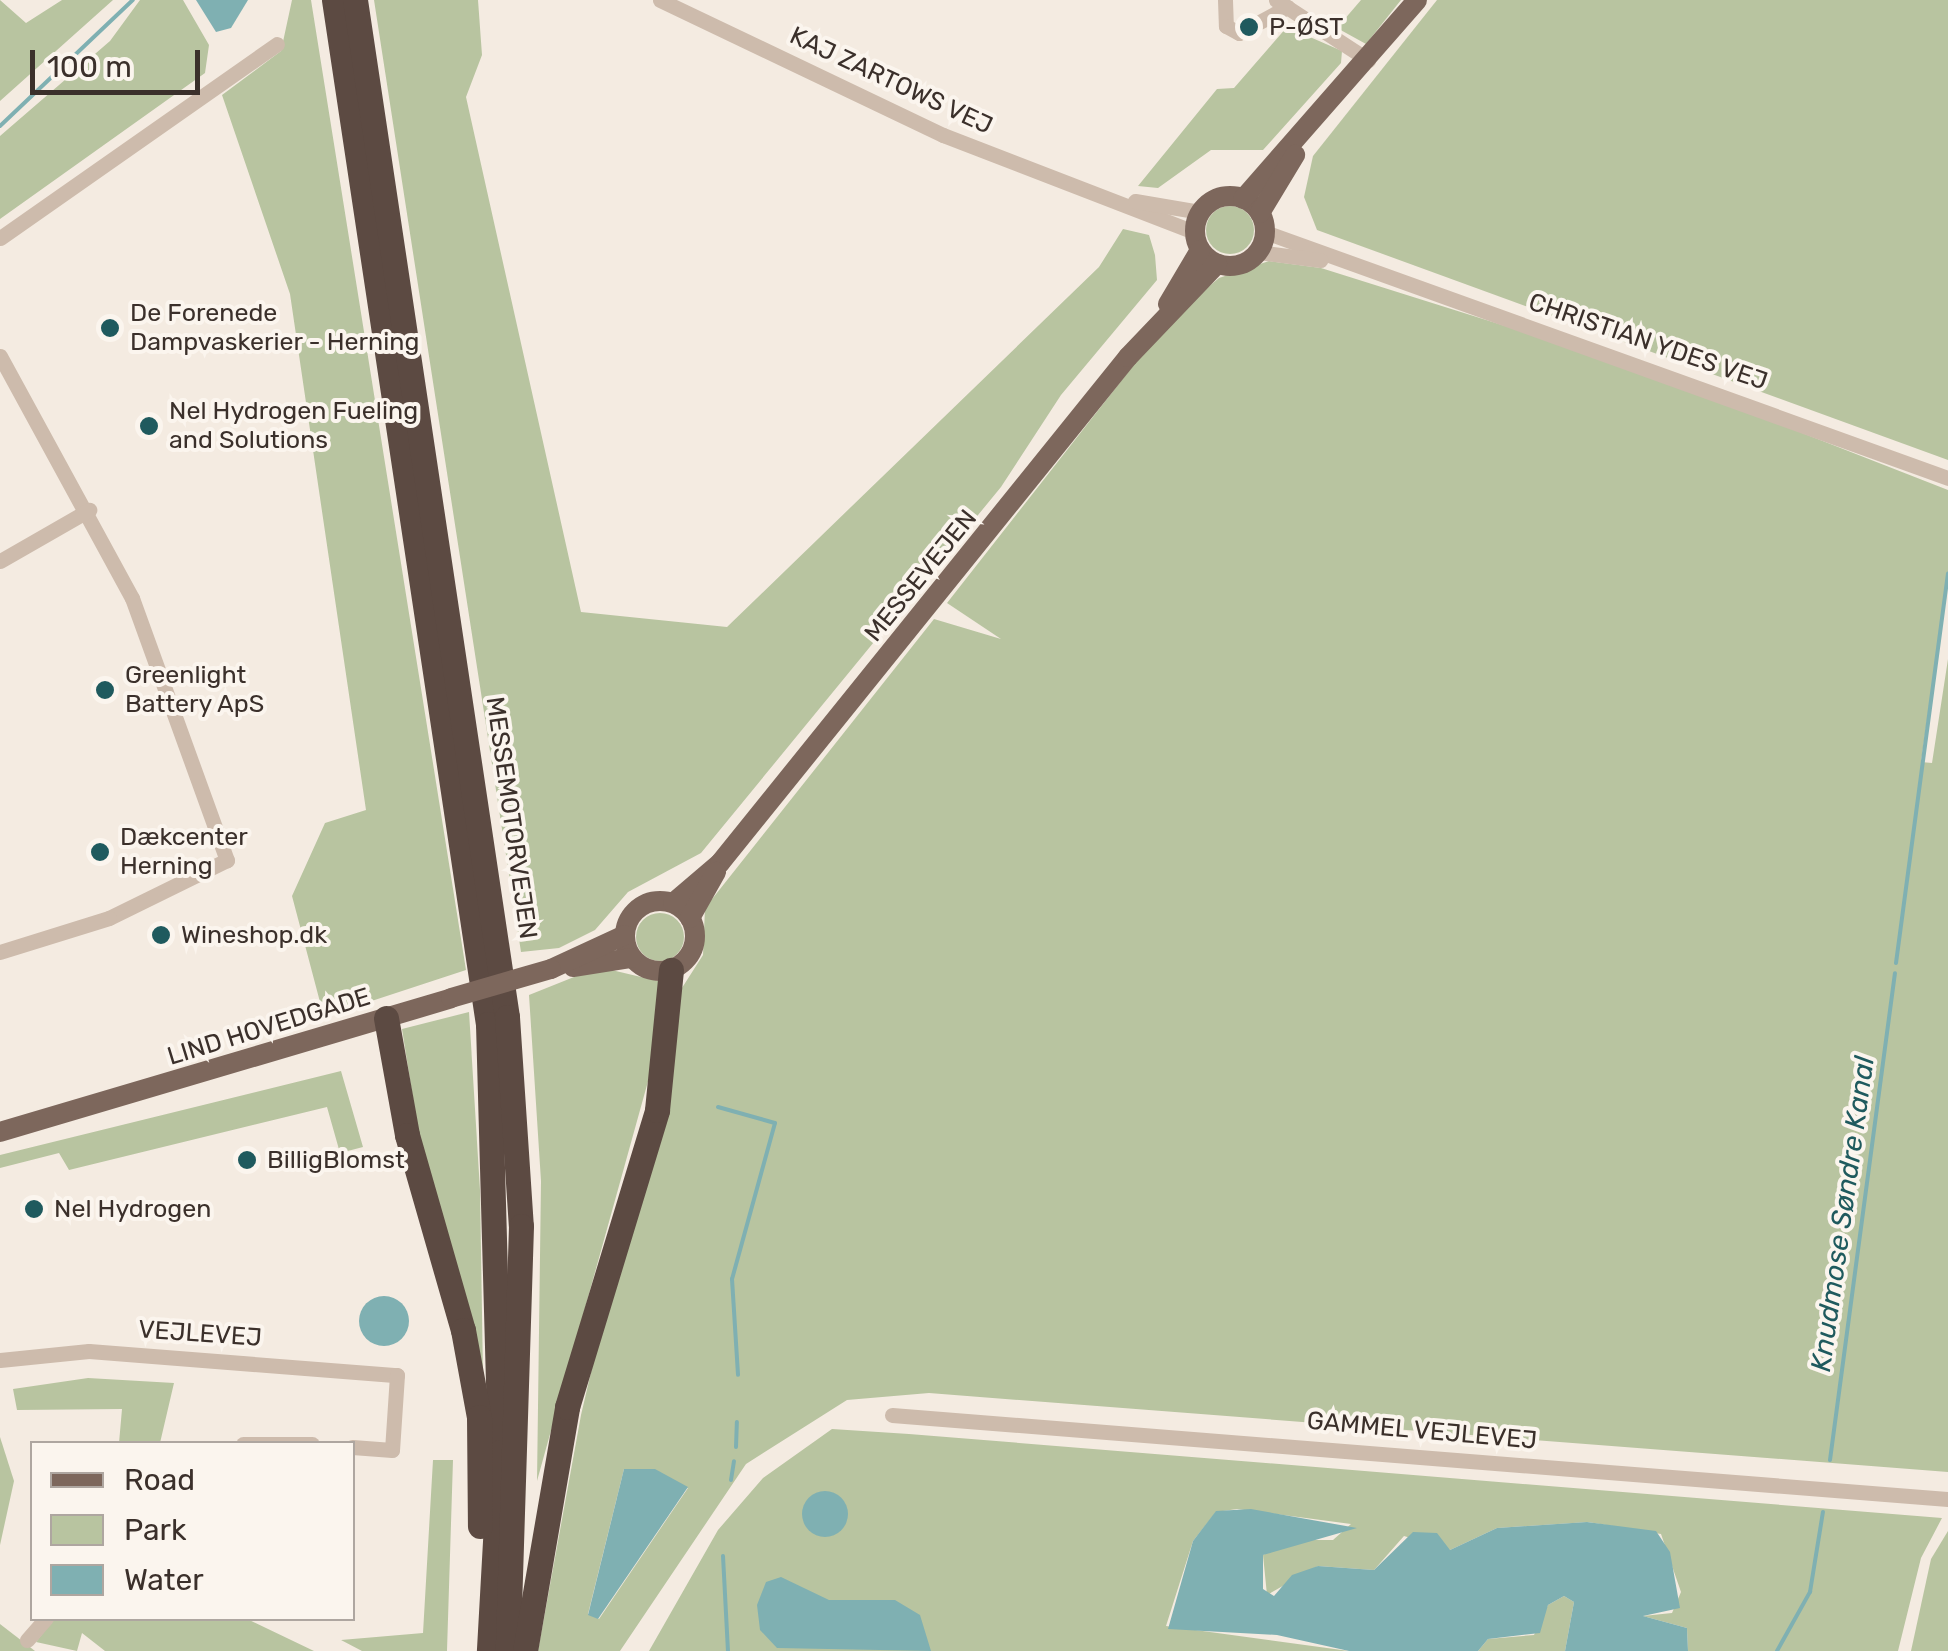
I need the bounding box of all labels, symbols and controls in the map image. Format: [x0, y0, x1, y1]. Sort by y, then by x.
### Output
place label: P-ØST [1269, 12, 1344, 42]
marker: P-ØST [1238, 16, 1260, 38]
street label: KAJ ZARTOWS VEJ [784, 21, 998, 141]
scale bar [35, 30, 205, 92]
text: 100 m [47, 49, 132, 85]
street label: CHRISTIAN YDES VEJ [1524, 287, 1772, 397]
place label: De Forenede Dampvaskerier - Herning [130, 299, 420, 358]
marker: De Forenede Dampvaskerier - Herning [99, 317, 121, 339]
place label: Nel Hydrogen Fueling and Solutions [169, 397, 418, 456]
marker: Nel Hydrogen Fueling and Solutions [138, 415, 160, 437]
street label: MESSEVEJEN [859, 504, 983, 648]
place label: Greenlight Battery ApS [125, 661, 266, 720]
marker: Greenlight Battery ApS [94, 679, 116, 701]
street label: MESSEMOTORVEJEN [479, 695, 543, 941]
place label: Dækcenter Herning [120, 823, 248, 882]
marker: Dækcenter Herning [89, 841, 111, 863]
place label: Wineshop.dk [181, 920, 327, 950]
marker: Wineshop.dk [150, 924, 172, 946]
street label: LIND HOVEDGADE [164, 982, 374, 1072]
water label: Knudmose Søndre Kanal [1804, 1054, 1882, 1374]
place label: BilligBlomst [267, 1145, 405, 1175]
marker: BilligBlomst [236, 1149, 258, 1171]
place label: Nel Hydrogen [54, 1194, 211, 1224]
marker: Nel Hydrogen [23, 1198, 45, 1220]
street label: VEJLEVEJ [137, 1315, 263, 1353]
street label: GAMMEL VEJLEVEJ [1305, 1406, 1539, 1456]
legend [30, 1441, 355, 1621]
text: Road [124, 1462, 195, 1498]
text: Park [124, 1512, 186, 1548]
text: Water [124, 1562, 204, 1598]

